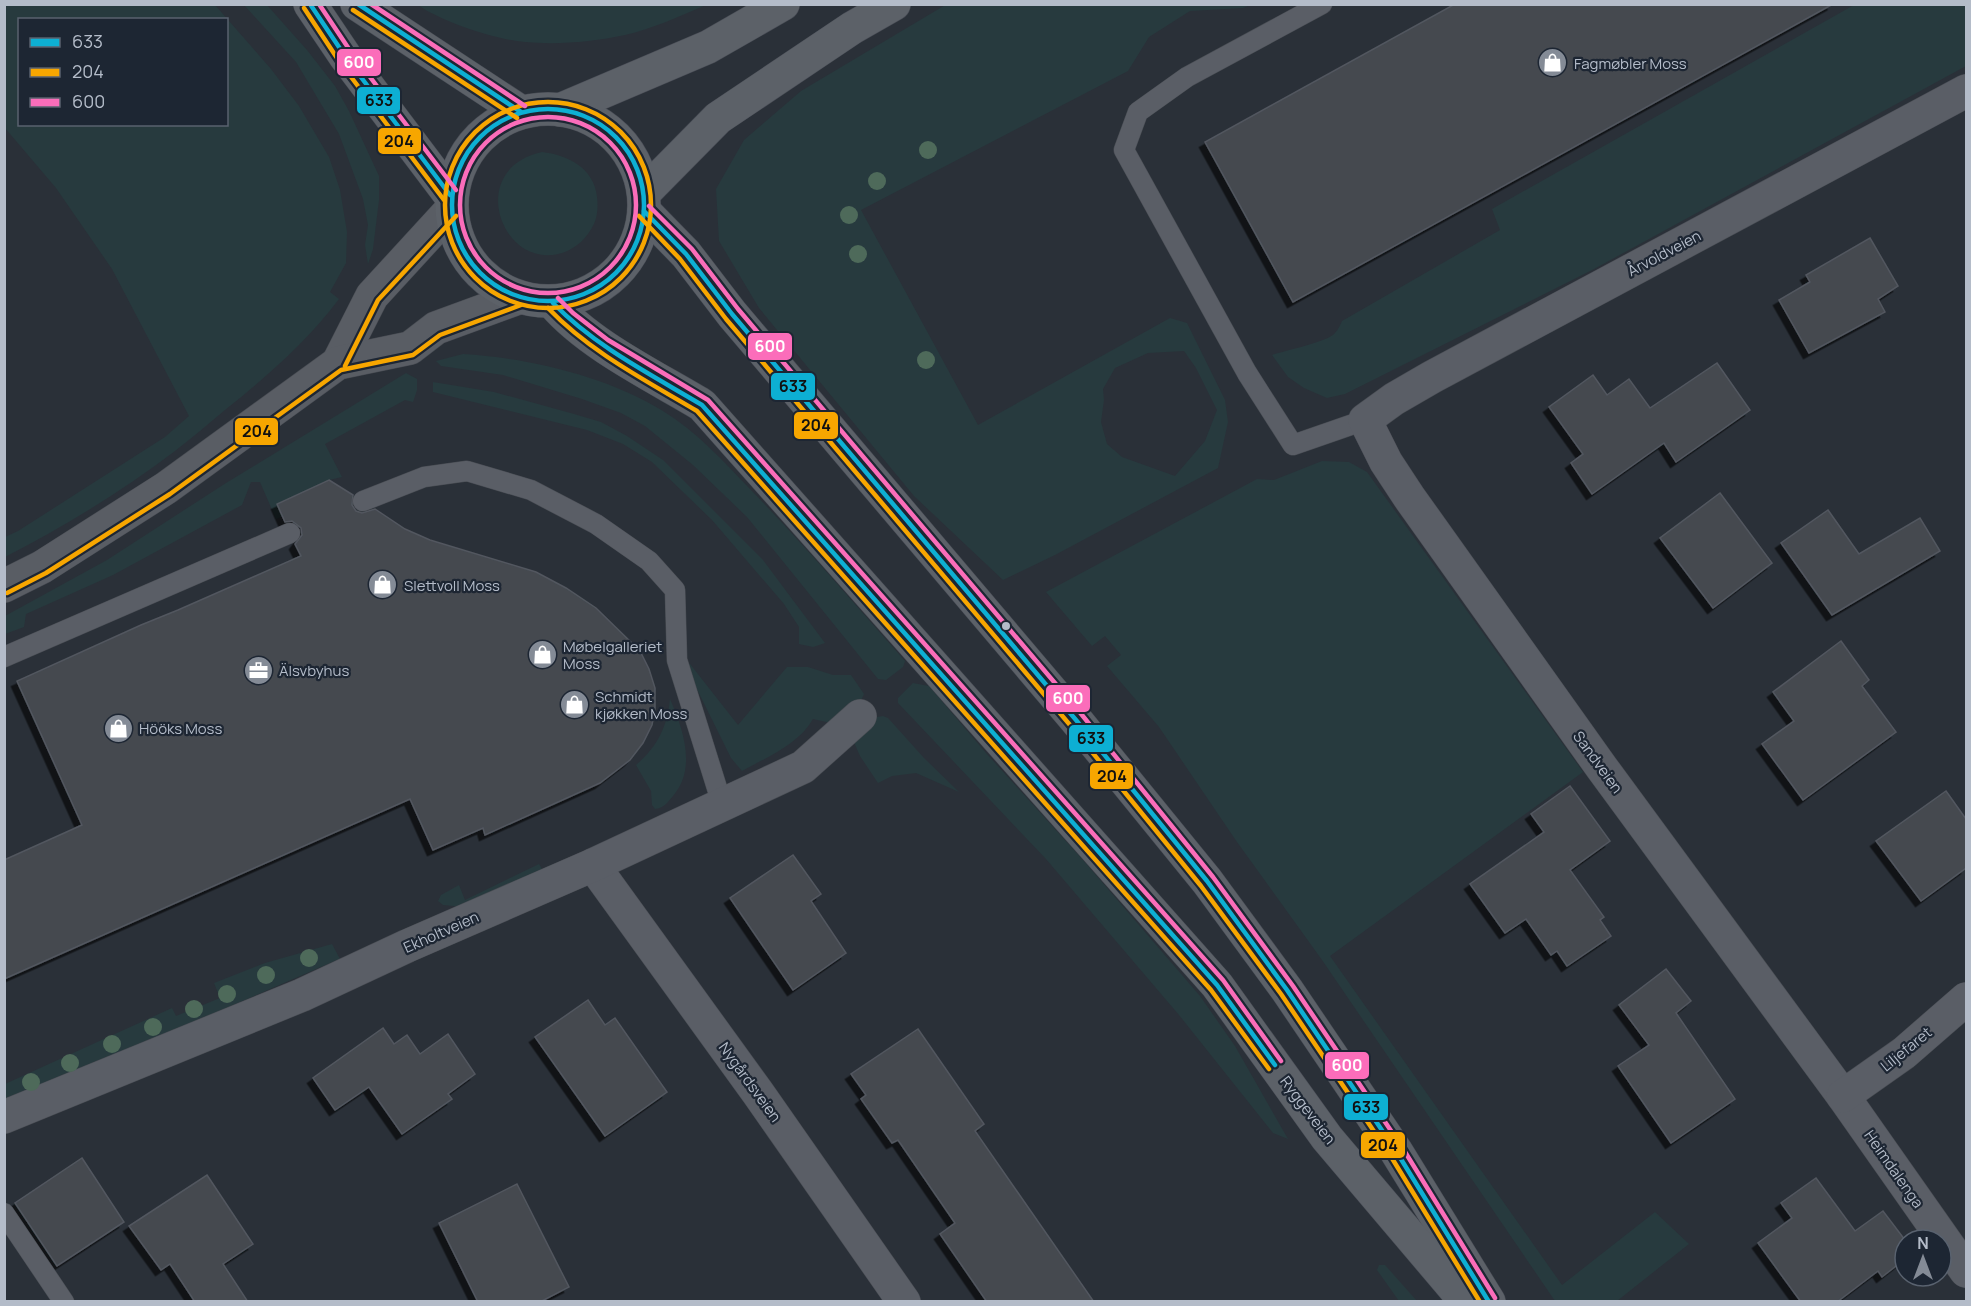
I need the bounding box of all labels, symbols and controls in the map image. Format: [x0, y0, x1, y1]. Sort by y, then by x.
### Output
legend [18, 18, 228, 126]
text: 633 [72, 29, 103, 53]
shop icon: Fagmøbler Moss [1537, 47, 1569, 79]
line badge: 600 [336, 48, 382, 77]
text: 600 [344, 51, 375, 73]
place label: Fagmøbler Moss [1574, 53, 1687, 74]
text: 204 [72, 59, 104, 83]
line badge: 633 [356, 86, 401, 115]
text: 600 [72, 89, 105, 113]
text: 633 [365, 89, 393, 111]
line badge: 204 [377, 127, 422, 155]
text: 204 [384, 130, 414, 152]
street label: Årvoldveien [1624, 225, 1705, 281]
line badge: 600 [747, 332, 793, 361]
text: 600 [755, 335, 786, 357]
line badge: 633 [770, 372, 816, 401]
text: 633 [779, 375, 807, 397]
line badge: 204 [793, 411, 839, 440]
text: 204 [801, 414, 831, 436]
line badge: 204 [234, 417, 279, 446]
text: 204 [242, 420, 272, 442]
shop icon: Slettvoll Moss [367, 569, 399, 601]
place label: Slettvoll Moss [404, 575, 500, 596]
unlabelled marker [1000, 620, 1012, 632]
place label: Møbelgalleriet Moss [563, 636, 662, 674]
shop icon: Møbelgalleriet Moss [526, 639, 558, 671]
office icon: Älsvbyhus [242, 654, 274, 686]
place label: Älsvbyhus [279, 660, 349, 681]
line badge: 600 [1045, 684, 1091, 713]
place label: Schmidt kjøkken Moss [595, 686, 688, 724]
text: 600 [1053, 687, 1084, 709]
shop icon: Schmidt kjøkken Moss [558, 689, 590, 721]
shop icon: Hööks Moss [102, 712, 134, 744]
place label: Hööks Moss [139, 718, 222, 739]
line badge: 633 [1068, 724, 1114, 753]
text: 633 [1077, 727, 1105, 749]
street label: Sandveien [1568, 727, 1628, 798]
line badge: 204 [1089, 762, 1134, 790]
text: 204 [1097, 765, 1127, 787]
street label: Ekholtveien [400, 906, 482, 958]
street label: Liljefaret [1876, 1022, 1936, 1076]
street label: Nygårdsveien [714, 1038, 786, 1126]
line badge: 600 [1324, 1051, 1370, 1080]
text: 600 [1332, 1054, 1363, 1076]
street label: Ryggeveien [1275, 1072, 1341, 1149]
line badge: 633 [1343, 1093, 1389, 1121]
text: 633 [1352, 1096, 1380, 1118]
street label: Heimdalenga [1859, 1126, 1929, 1212]
line badge: 204 [1360, 1131, 1406, 1159]
text: 204 [1368, 1134, 1398, 1156]
north arrow [1893, 1228, 1953, 1288]
text: N [1917, 1232, 1929, 1254]

